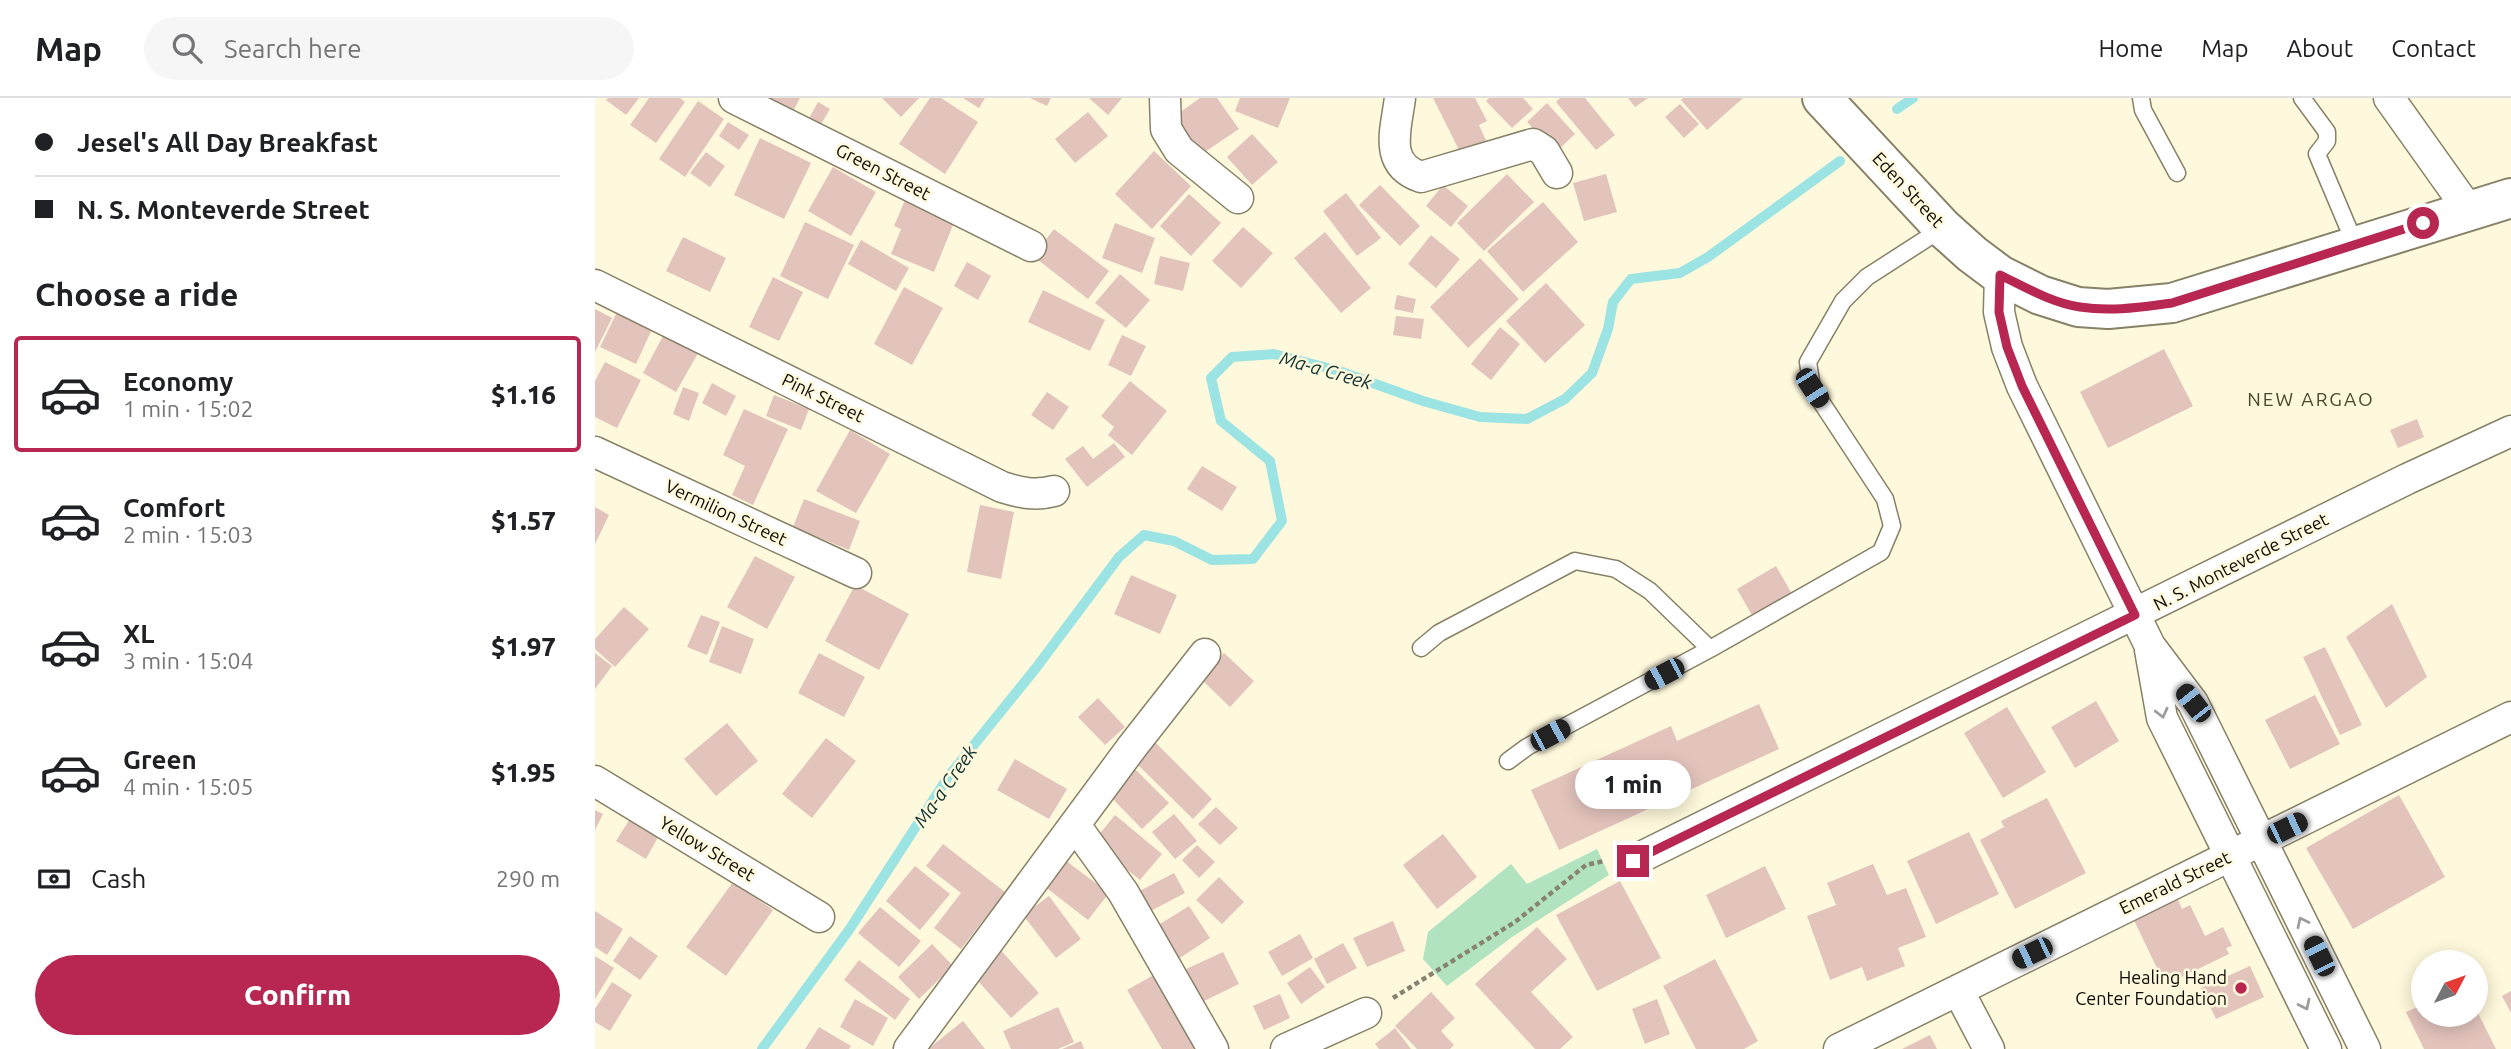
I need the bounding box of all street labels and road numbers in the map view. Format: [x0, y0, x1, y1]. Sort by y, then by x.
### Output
street label: Green Street [833, 139, 934, 203]
street label: Eden Street [1869, 148, 1948, 231]
street label: Pink Street [779, 369, 868, 426]
street label: Vermilion Street [663, 475, 790, 549]
street label: N. S. Monteverde Street [2150, 508, 2331, 614]
street label: Yellow Street [656, 812, 759, 884]
street label: Emerald Street [2116, 847, 2233, 918]

